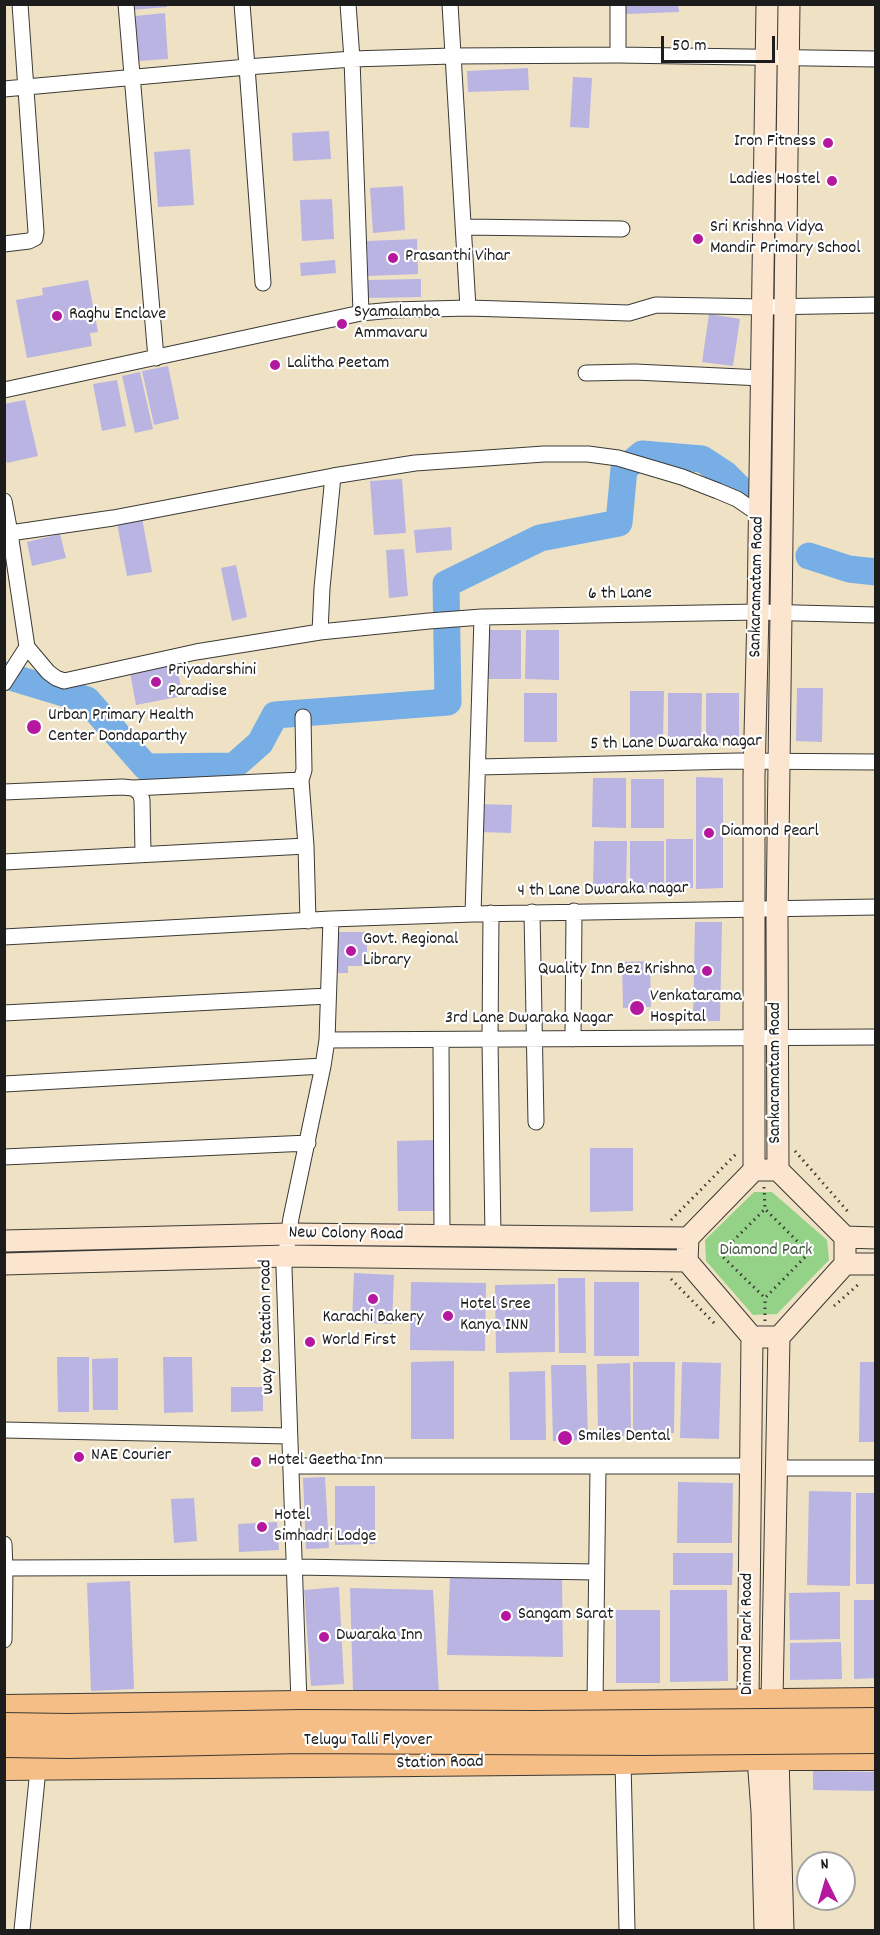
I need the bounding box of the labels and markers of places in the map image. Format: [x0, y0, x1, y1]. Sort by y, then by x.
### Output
place label: Iron Fitness [734, 132, 816, 154]
marker: Iron Fitness [821, 136, 835, 150]
place label: Ladies Hostel [729, 170, 820, 192]
marker: Ladies Hostel [825, 174, 839, 188]
place label: Sri Krishna Vidya Mandir Primary School [710, 218, 861, 260]
marker: Sri Krishna Vidya Mandir Primary School [691, 232, 705, 246]
place label: Prasanthi Vihar [405, 247, 510, 269]
marker: Prasanthi Vihar [386, 251, 400, 265]
place label: Syamalamba Ammavaru [354, 303, 440, 346]
place label: Raghu Enclave [69, 305, 166, 327]
marker: Raghu Enclave [50, 309, 64, 323]
marker: Syamalamba Ammavaru [335, 317, 349, 331]
place label: Lalitha Peetam [287, 354, 389, 376]
marker: Lalitha Peetam [268, 358, 282, 372]
place label: Priyadarshini Paradise [168, 661, 256, 704]
marker: Priyadarshini Paradise [149, 675, 163, 689]
place label: Urban Primary Health Center Dondaparthy [48, 706, 194, 748]
marker: Urban Primary Health Center Dondaparthy [25, 718, 43, 736]
place label: Diamond Pearl [721, 822, 819, 844]
marker: Diamond Pearl [702, 826, 716, 840]
place label: Govt. Regional Library [363, 930, 458, 972]
marker: Govt. Regional Library [344, 944, 358, 958]
place label: Quality Inn Bez Krishna [538, 960, 695, 982]
marker: Quality Inn Bez Krishna [700, 964, 714, 978]
place label: Venkatarama Hospital [650, 987, 742, 1030]
marker: Venkatarama Hospital [628, 999, 646, 1017]
marker: Karachi Bakery [366, 1292, 380, 1306]
place label: Hotel Sree Kanya INN [460, 1295, 531, 1338]
place label: Karachi Bakery [322, 1308, 424, 1330]
marker: Hotel Sree Kanya INN [441, 1309, 455, 1323]
place label: World First [322, 1331, 396, 1353]
marker: World First [303, 1335, 317, 1349]
place label: Smiles Dental [578, 1427, 670, 1449]
marker: Smiles Dental [556, 1429, 574, 1447]
place label: NAE Courier [91, 1446, 171, 1468]
marker: NAE Courier [72, 1450, 86, 1464]
place label: Hotel Geetha Inn [268, 1451, 383, 1473]
marker: Hotel Geetha Inn [249, 1455, 263, 1469]
place label: Hotel Simhadri Lodge [274, 1506, 376, 1549]
marker: Hotel Simhadri Lodge [255, 1520, 269, 1534]
place label: Sangam Sarat [518, 1605, 614, 1627]
marker: Sangam Sarat [499, 1609, 513, 1623]
place label: Dwaraka Inn [336, 1626, 423, 1648]
marker: Dwaraka Inn [317, 1630, 331, 1644]

